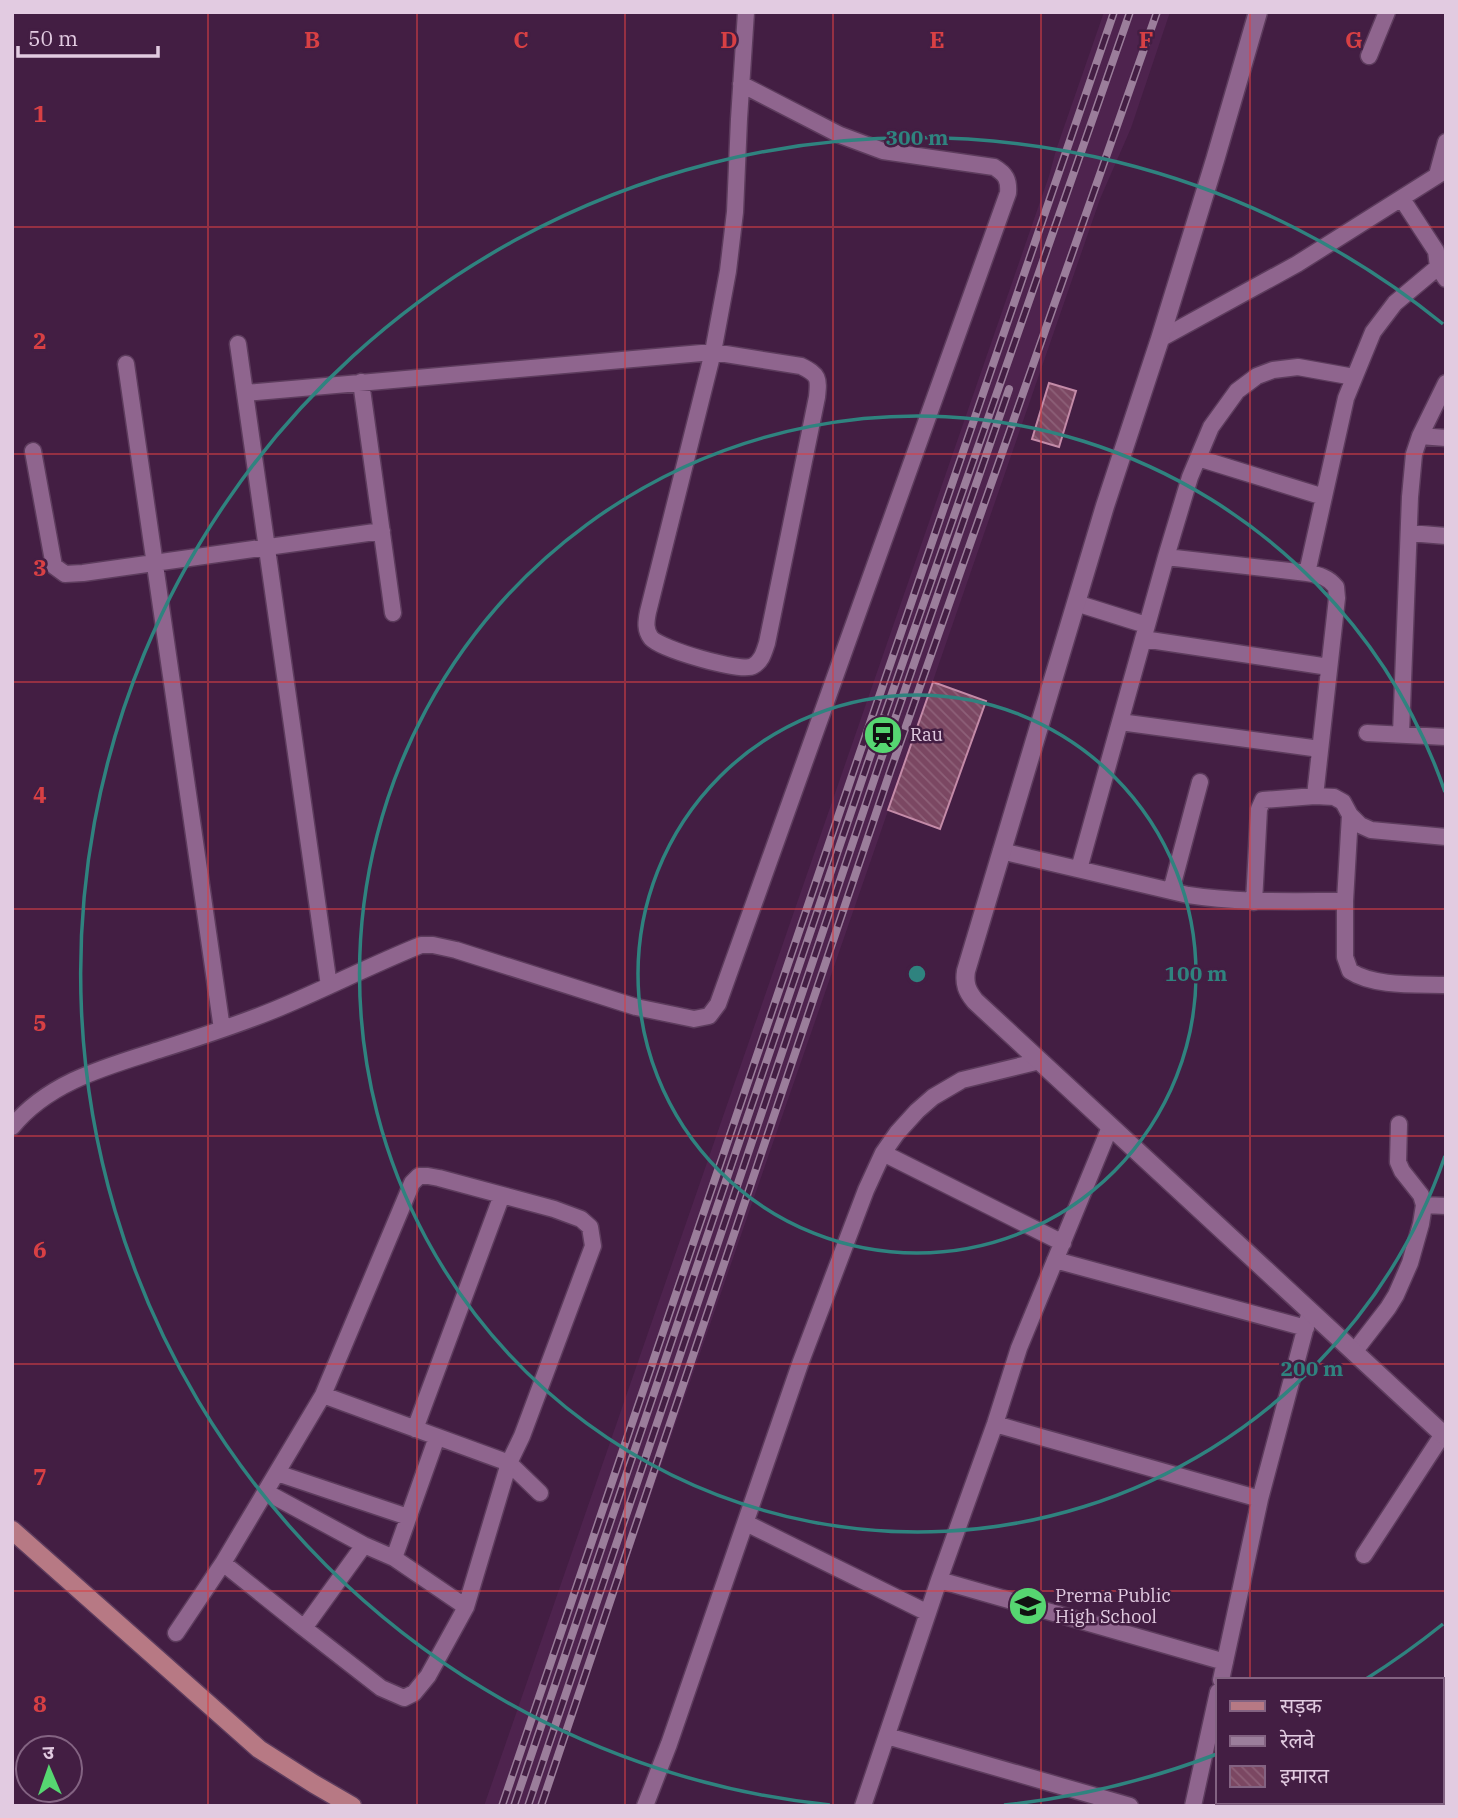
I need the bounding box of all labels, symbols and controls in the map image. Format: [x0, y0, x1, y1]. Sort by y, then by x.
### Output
scale bar [18, 14, 158, 58]
text: 50 m [28, 24, 78, 52]
text: B [304, 24, 320, 54]
text: C [513, 24, 529, 54]
text: D [720, 24, 738, 54]
text: E [929, 24, 945, 54]
text: F [1139, 24, 1153, 54]
text: G [1345, 24, 1363, 54]
text: 1 [33, 98, 47, 128]
text: 300 m [885, 123, 949, 151]
text: 2 [33, 325, 47, 355]
text: 3 [33, 552, 47, 582]
station icon: Rau [862, 714, 904, 756]
place label: Rau [910, 723, 943, 746]
text: 4 [33, 779, 47, 809]
text: 100 m [1164, 959, 1228, 987]
centre of rings [905, 962, 929, 986]
text: 5 [33, 1007, 47, 1037]
text: 6 [33, 1234, 47, 1264]
text: 200 m [1280, 1354, 1344, 1382]
text: 7 [33, 1461, 47, 1491]
place label: Prerna Public High School [1055, 1584, 1171, 1628]
school or university icon: Prerna Public High School [1007, 1585, 1049, 1627]
legend [1216, 1678, 1444, 1804]
text: 8 [33, 1688, 47, 1718]
text: सड़क [1280, 1691, 1322, 1719]
text: रेलवे [1279, 1726, 1315, 1754]
north arrow [14, 1734, 84, 1804]
text: उ [42, 1740, 55, 1764]
text: इमारत [1280, 1761, 1330, 1789]

